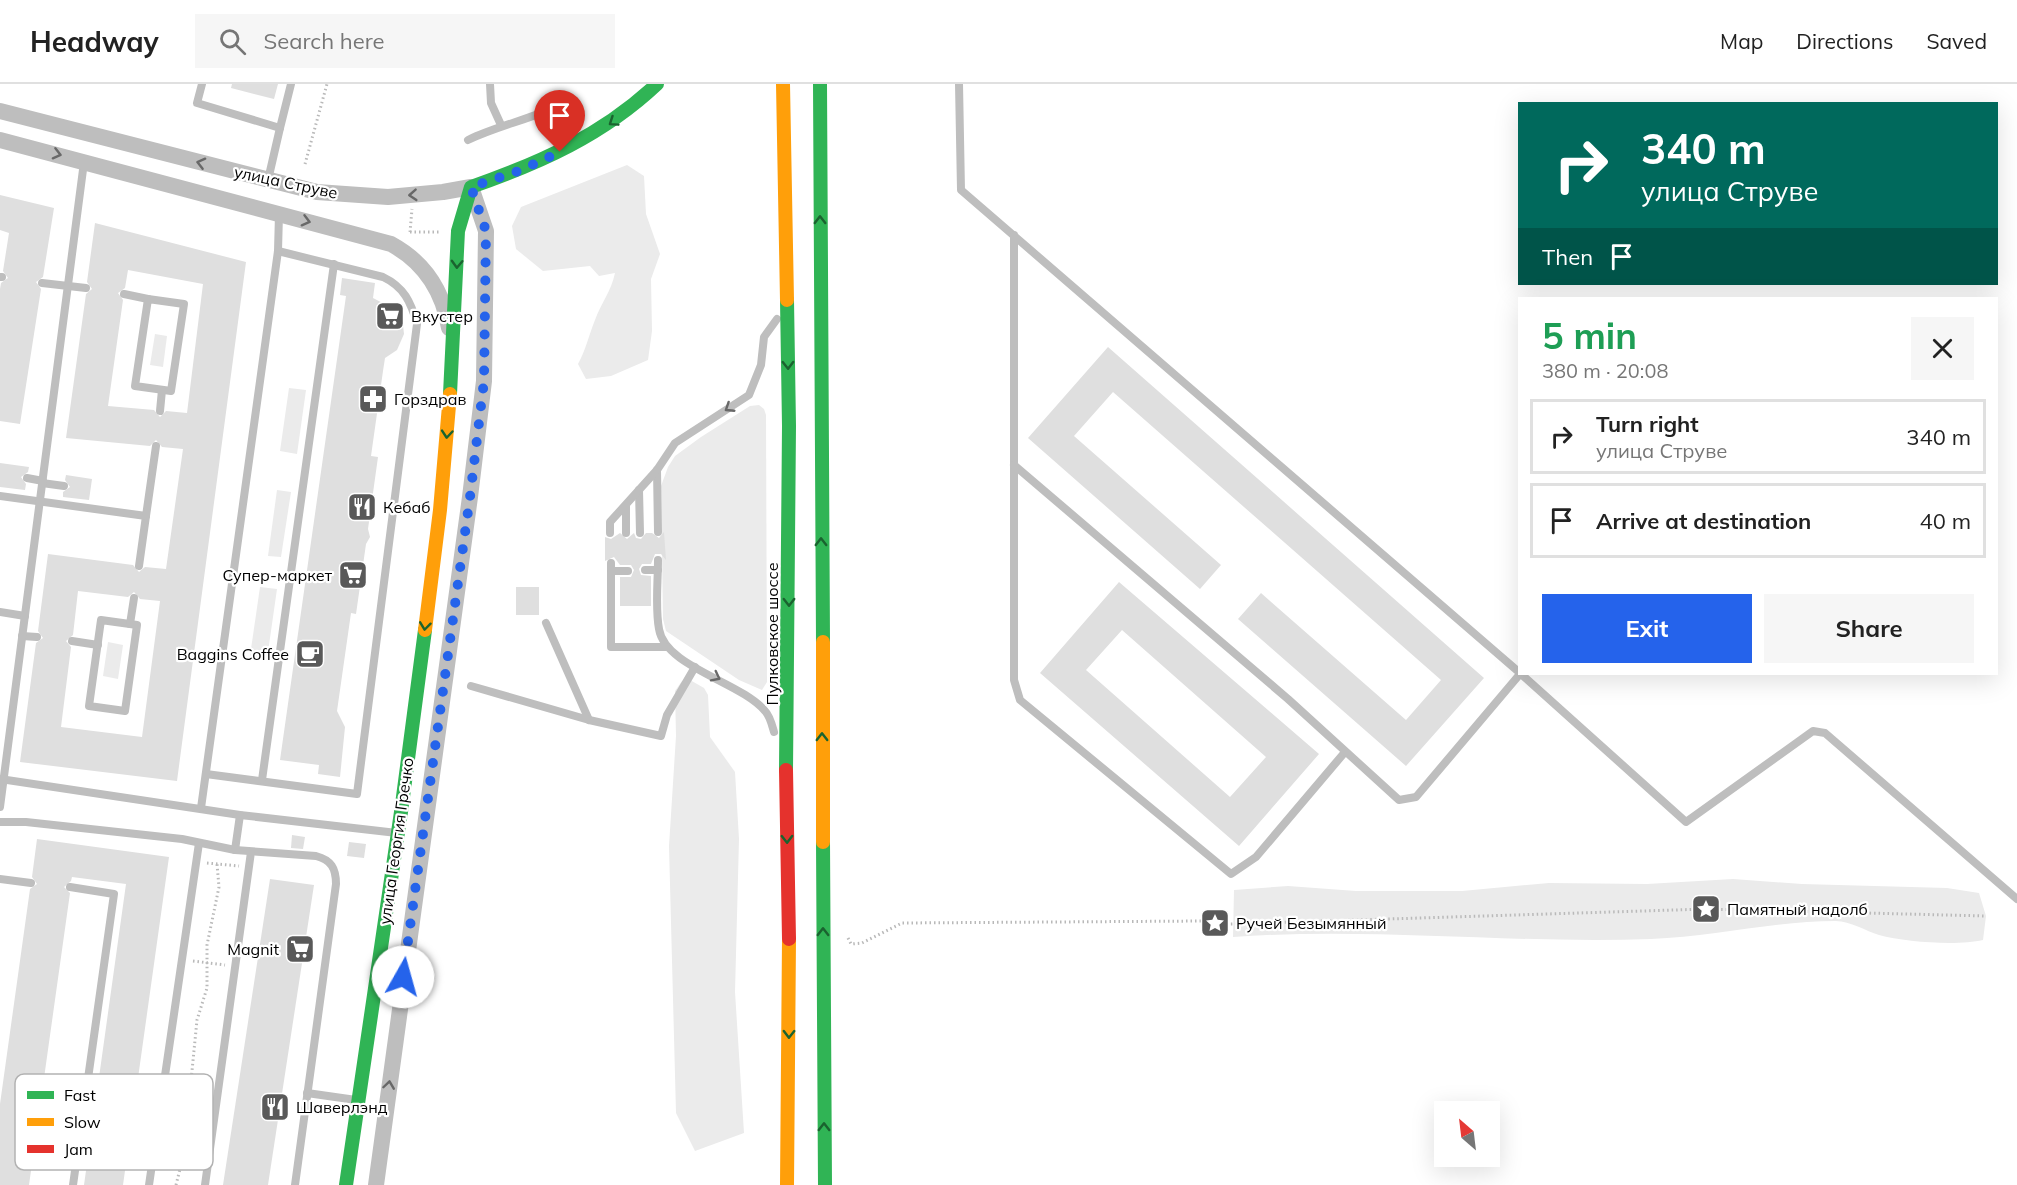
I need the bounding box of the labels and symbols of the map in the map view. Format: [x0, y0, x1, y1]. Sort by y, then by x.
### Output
pin [534, 90, 585, 152]
one-way arrow [608, 115, 619, 126]
one-way arrow [52, 147, 62, 160]
one-way arrow [196, 157, 206, 170]
street label: улица Струве [232, 161, 340, 203]
one-way arrow [409, 189, 418, 202]
one-way arrow [301, 214, 311, 227]
one-way arrow [814, 216, 826, 225]
one-way arrow [451, 260, 464, 269]
supermarket icon: Вкустер [374, 300, 406, 332]
place label: Вкустер [411, 306, 473, 326]
one-way arrow [781, 361, 794, 370]
pharmacy icon: Горздрав [357, 383, 389, 415]
place label: Горздрав [394, 389, 467, 409]
one-way arrow [725, 401, 736, 412]
one-way arrow [441, 430, 454, 439]
restaurant icon: Кебаб [346, 491, 378, 523]
place label: Кебаб [383, 497, 431, 517]
one-way arrow [815, 537, 827, 546]
supermarket icon: Супер-маркет [337, 559, 369, 591]
street label: Пулковское шоссе [762, 562, 782, 706]
place label: Супер-маркет [222, 565, 333, 585]
one-way arrow [783, 598, 795, 607]
one-way arrow [419, 622, 432, 631]
cafe icon: Baggins Coffee [294, 638, 326, 670]
place label: Baggins Coffee [177, 644, 289, 664]
one-way arrow [710, 670, 721, 682]
one-way arrow [816, 732, 828, 741]
street label: улица Георгия Гречко [374, 756, 418, 926]
one-way arrow [780, 835, 793, 844]
place icon: Памятный надолб [1690, 893, 1722, 925]
place label: Памятный надолб [1727, 899, 1868, 919]
place icon: Ручей Безымянный [1199, 907, 1231, 939]
place label: Ручей Безымянный [1236, 913, 1387, 933]
one-way arrow [817, 927, 829, 936]
supermarket icon: Magnit [284, 933, 316, 965]
place label: Magnit [227, 939, 279, 959]
position arrow [371, 945, 435, 1009]
one-way arrow [783, 1030, 795, 1039]
legend [15, 1074, 213, 1170]
one-way arrow [382, 1081, 395, 1090]
text: Fast [64, 1085, 96, 1105]
restaurant icon: Шаверлэнд [259, 1091, 291, 1123]
place label: Шаверлэнд [296, 1097, 388, 1117]
north arrow [1434, 1101, 1500, 1167]
text: Slow [64, 1112, 101, 1132]
one-way arrow [818, 1122, 830, 1131]
text: Jam [64, 1139, 93, 1159]

